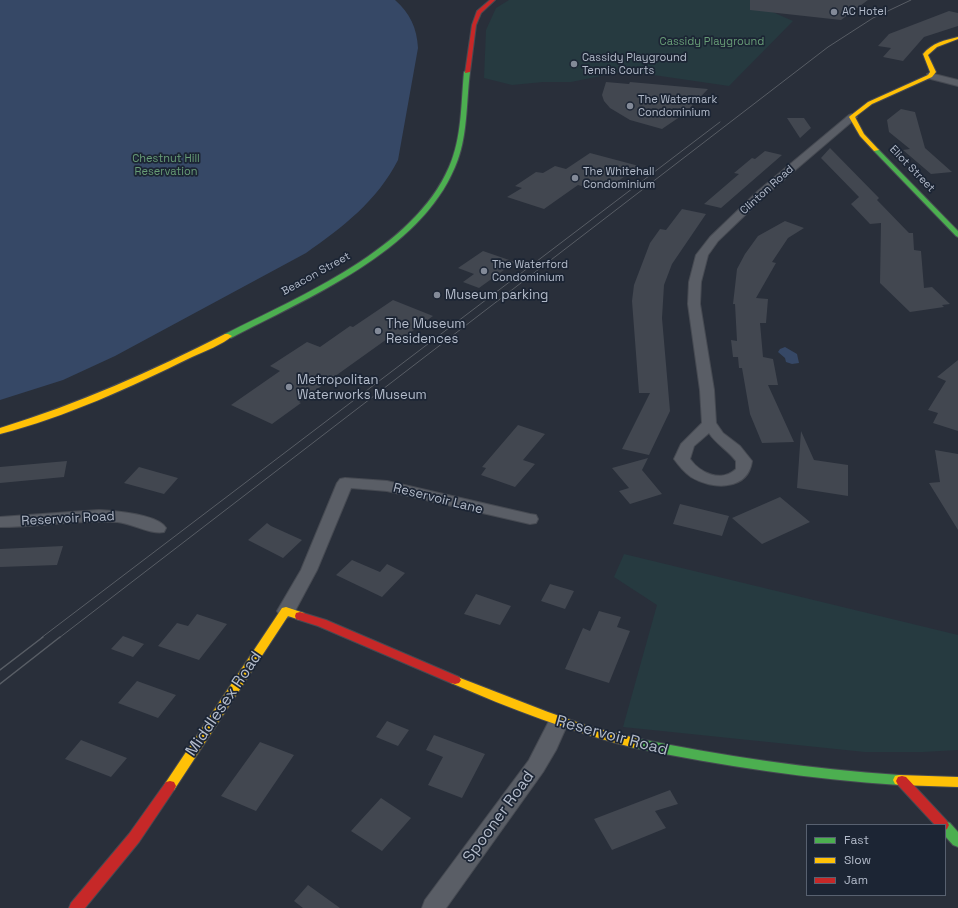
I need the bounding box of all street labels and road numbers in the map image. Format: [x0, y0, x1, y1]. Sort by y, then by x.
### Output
street label: Eliot Street [887, 143, 937, 195]
street label: Clinton Road [738, 163, 796, 217]
street label: Beacon Street [279, 250, 353, 298]
street label: Reservoir Lane [392, 480, 484, 518]
street label: Reservoir Road [21, 509, 115, 529]
street label: Middlesex Road [182, 648, 266, 760]
street label: Reservoir Road [554, 712, 670, 760]
street label: Spooner Road [459, 767, 539, 867]

